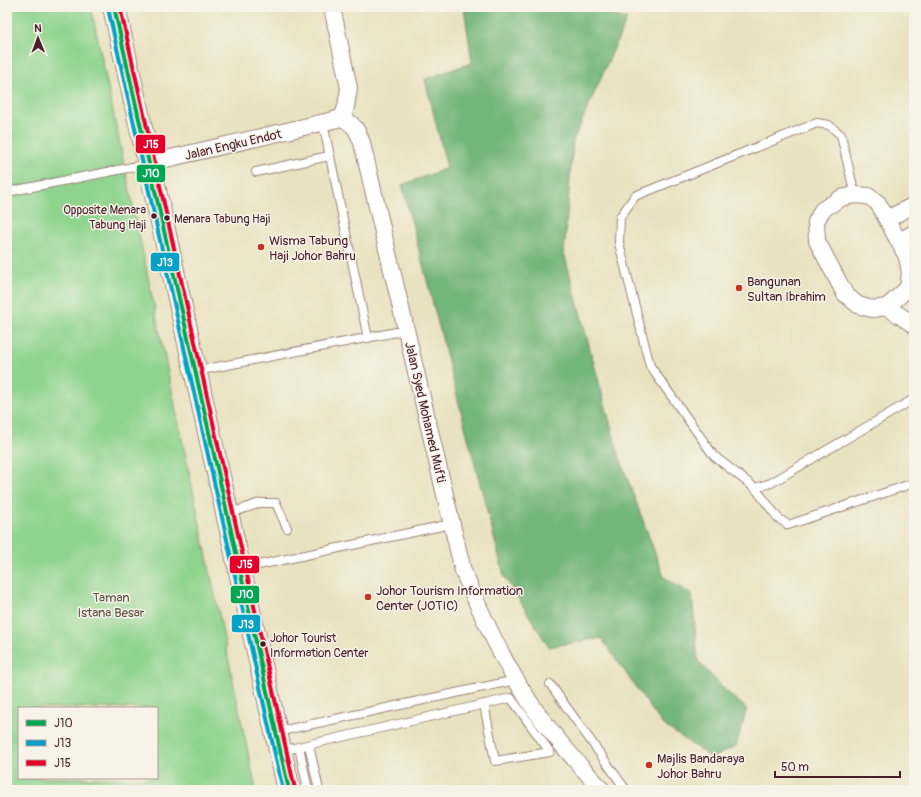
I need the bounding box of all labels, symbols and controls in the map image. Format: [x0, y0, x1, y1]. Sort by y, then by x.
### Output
north arrow [18, 18, 58, 58]
text: N [34, 22, 42, 35]
street label: Jalan Engku Endot [183, 126, 284, 164]
line badge: J15 [135, 134, 166, 154]
text: J15 [143, 138, 159, 151]
line badge: J10 [136, 164, 166, 183]
text: J10 [142, 167, 160, 180]
place label: Opposite Menara Tabung Haji [63, 203, 146, 233]
marker: Opposite Menara Tabung Haji [149, 211, 159, 221]
place label: Menara Tabung Haji [174, 212, 270, 227]
marker: Menara Tabung Haji [162, 213, 172, 223]
place label: Wisma Tabung Haji Johor Bahru [269, 233, 356, 264]
marker: Wisma Tabung Haji Johor Bahru [256, 242, 266, 252]
line badge: J13 [150, 252, 180, 272]
text: J13 [157, 256, 173, 269]
place label: Bangunan Sultan Ibrahim [747, 274, 826, 305]
marker: Bangunan Sultan Ibrahim [734, 283, 744, 293]
street label: Jalan Syed Mohamed Mufti [401, 340, 449, 484]
line badge: J15 [229, 555, 260, 574]
text: J15 [237, 558, 253, 571]
place label: Johor Tourism Information Center (JOTIC) [376, 583, 523, 614]
line badge: J10 [230, 585, 260, 604]
text: J10 [236, 588, 254, 601]
park label: Taman Istana Besar [78, 590, 145, 621]
marker: Johor Tourism Information Center (JOTIC) [363, 592, 373, 602]
line badge: J13 [231, 614, 261, 633]
text: J13 [238, 618, 254, 631]
place label: Johor Tourist Information Center [270, 631, 369, 661]
marker: Johor Tourist Information Center [258, 639, 268, 649]
legend [18, 707, 158, 779]
text: J10 [54, 716, 73, 731]
text: J13 [54, 736, 71, 751]
place label: Majlis Bandaraya Johor Bahru [657, 751, 745, 782]
scale bar [775, 753, 900, 779]
text: J15 [54, 756, 71, 771]
marker: Majlis Bandaraya Johor Bahru [644, 760, 654, 770]
text: 50 m [781, 760, 809, 775]

